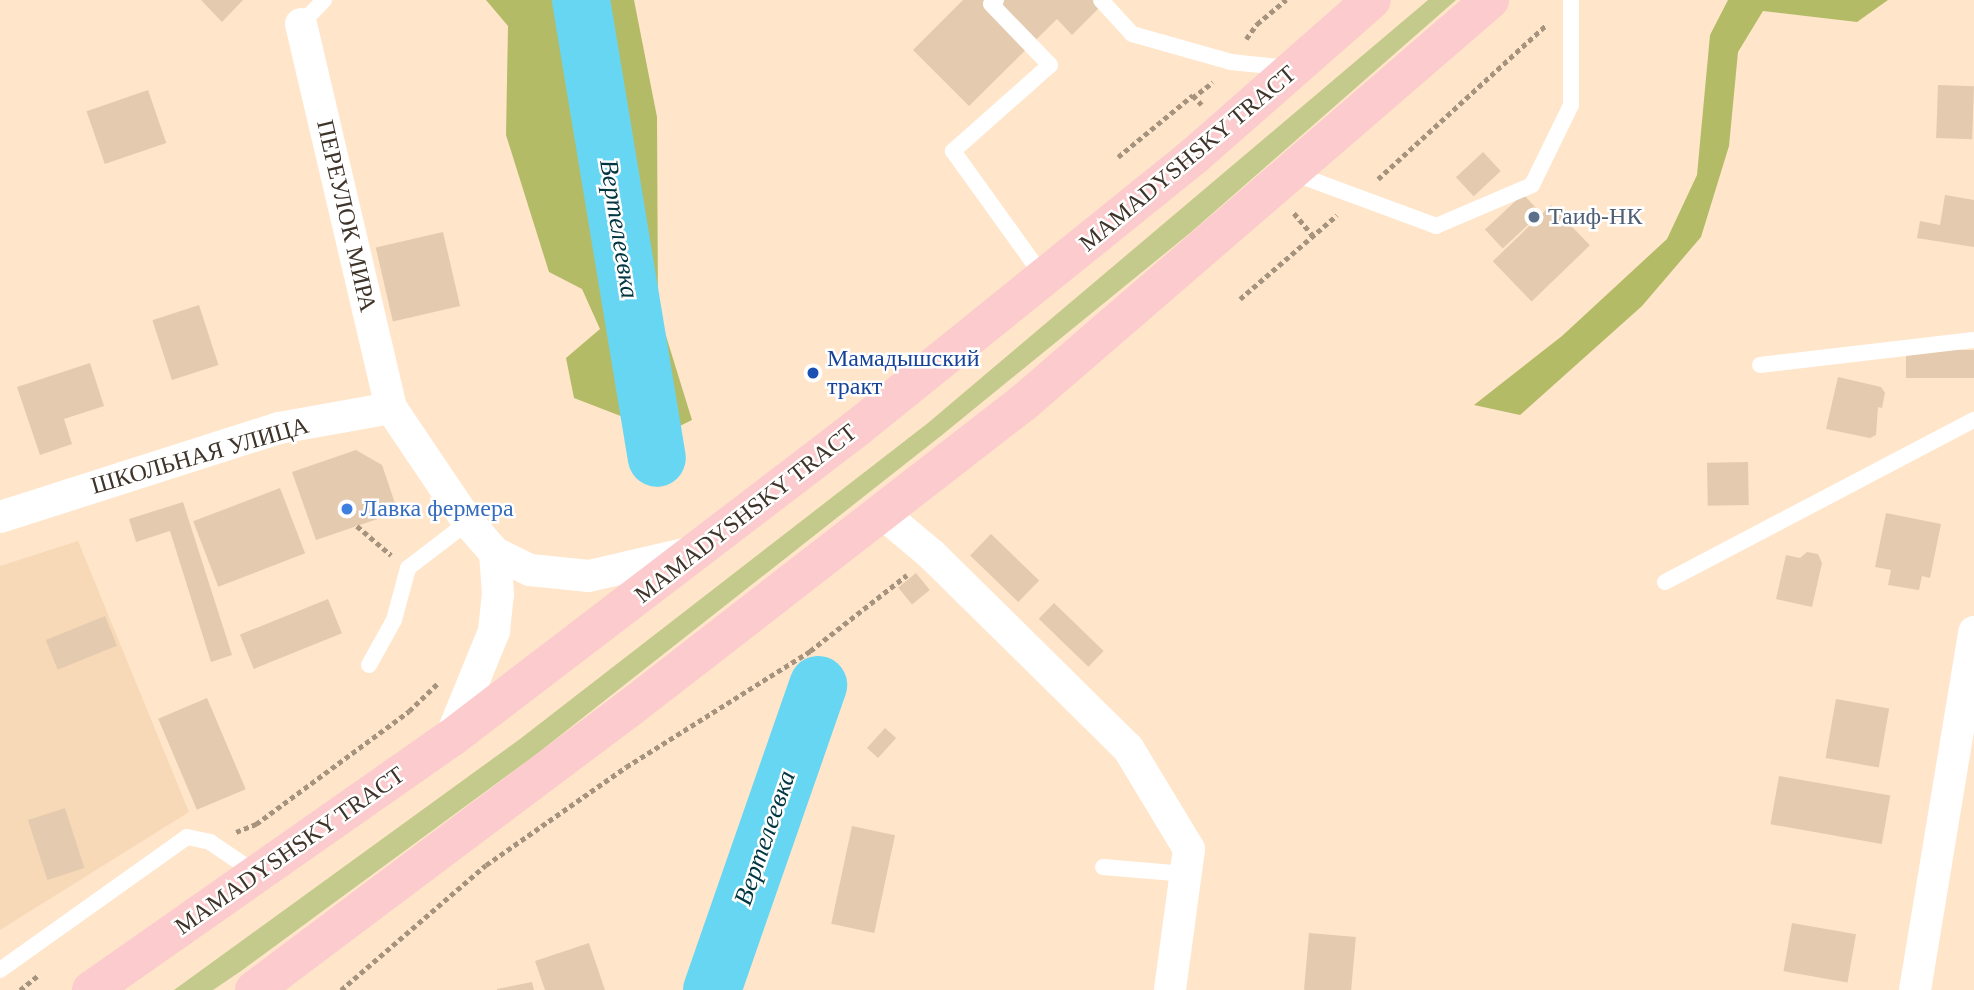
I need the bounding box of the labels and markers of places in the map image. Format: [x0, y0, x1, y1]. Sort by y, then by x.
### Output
place label: Таиф-НК [1548, 203, 1642, 231]
marker: Таиф-НК [1526, 209, 1542, 225]
place label: Мамадышский тракт [827, 345, 979, 401]
marker: Мамадышский тракт [805, 365, 821, 381]
place label: Лавка фермера [361, 495, 514, 523]
marker: Лавка фермера [339, 501, 355, 517]

